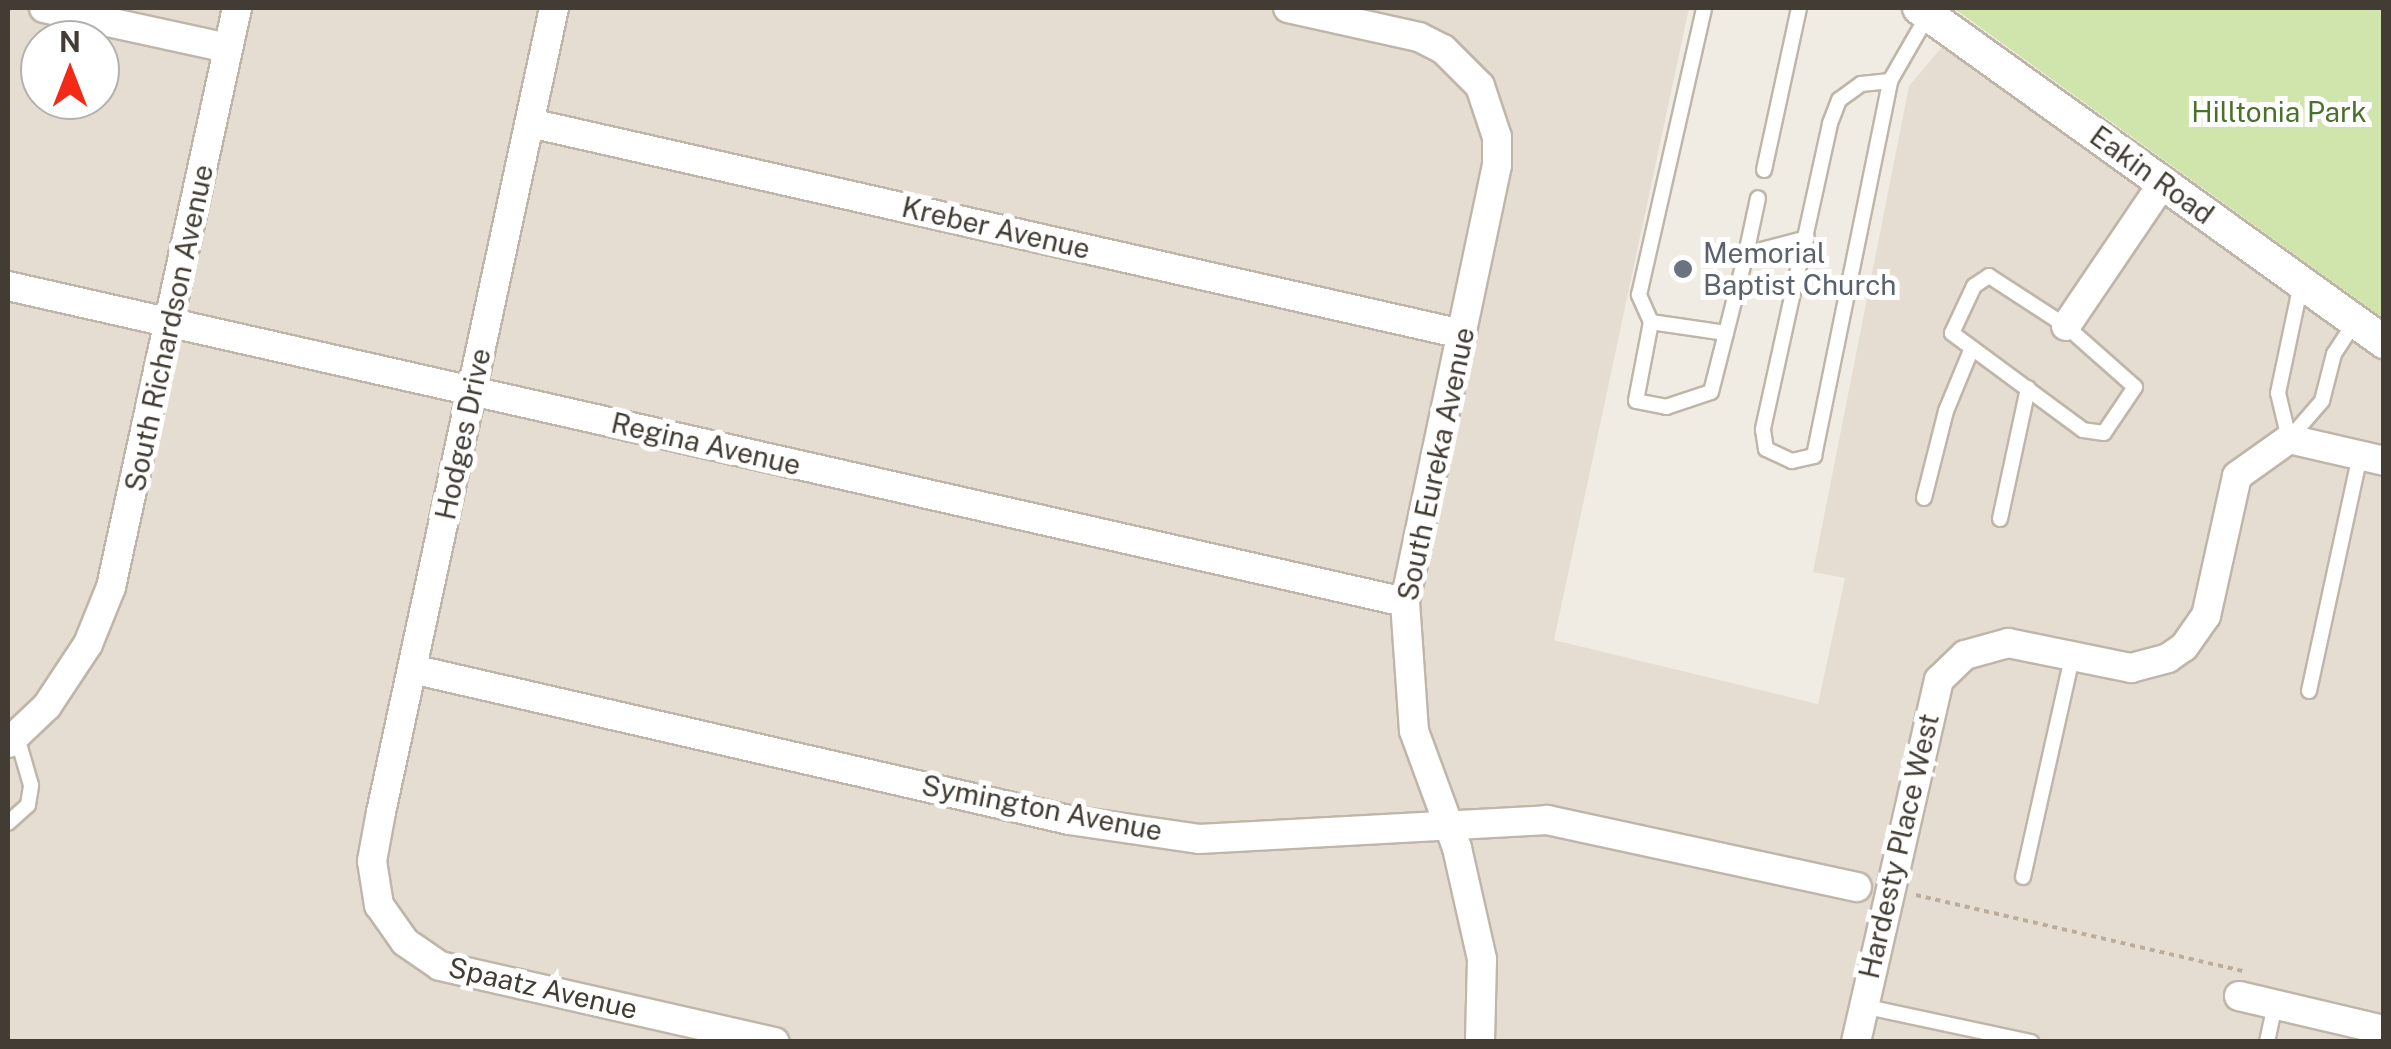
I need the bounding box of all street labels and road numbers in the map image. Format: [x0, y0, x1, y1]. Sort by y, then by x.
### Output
street label: Eakin Road [2084, 119, 2220, 231]
street label: South Richardson Avenue [118, 161, 220, 495]
street label: Kreber Avenue [899, 190, 1093, 266]
street label: South Eureka Avenue [1391, 324, 1481, 604]
street label: Hodges Drive [428, 345, 498, 523]
street label: Regina Avenue [608, 406, 804, 482]
street label: Hardesty Place West [1852, 710, 1946, 982]
street label: Symington Avenue [919, 768, 1165, 848]
street label: Spaatz Avenue [445, 950, 641, 1026]

